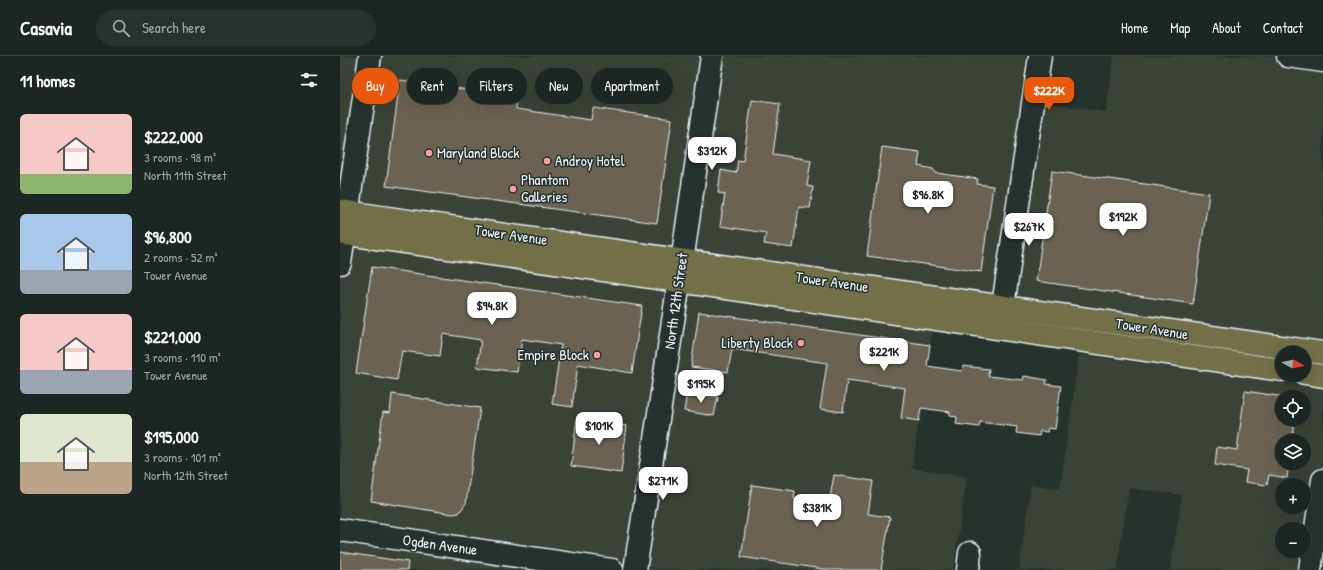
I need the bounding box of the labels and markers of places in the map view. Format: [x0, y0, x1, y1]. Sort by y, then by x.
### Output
pin: $222K [1021, 77, 1077, 111]
pin: $312K [684, 137, 740, 171]
place label: Maryland Block [437, 142, 520, 163]
marker: Maryland Block [424, 148, 434, 158]
place label: Androy Hotel [555, 150, 625, 171]
marker: Androy Hotel [542, 156, 552, 166]
place label: Phantom Galleries [521, 169, 569, 207]
pin: $96.8K [895, 181, 961, 215]
marker: Phantom Galleries [508, 184, 518, 194]
pin: $192K [1095, 203, 1151, 237]
pin: $267K [1001, 213, 1057, 247]
pin: $94.8K [459, 292, 525, 326]
place label: Liberty Block [721, 332, 793, 353]
marker: Liberty Block [796, 338, 806, 348]
pin: $221K [856, 338, 912, 372]
place label: Empire Block [518, 344, 589, 365]
marker: Empire Block [592, 350, 602, 360]
pin: $195K [673, 370, 729, 404]
pin: $101K [571, 412, 627, 446]
pin: $271K [635, 467, 691, 501]
pin: $381K [789, 494, 845, 528]

